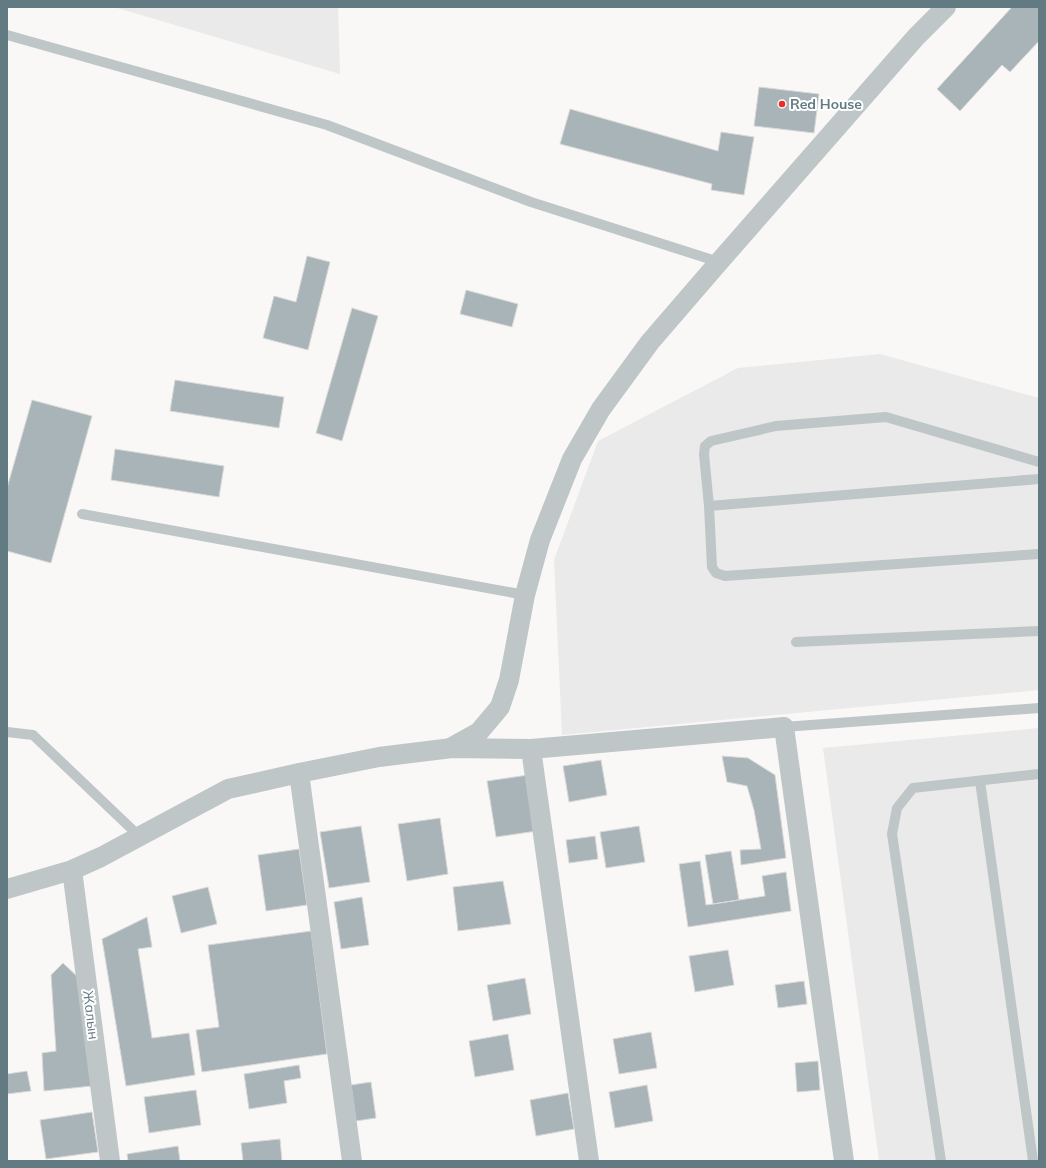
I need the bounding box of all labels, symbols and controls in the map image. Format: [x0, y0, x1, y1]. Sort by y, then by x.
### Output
place label: Red House [790, 95, 862, 113]
marker: Red House [777, 99, 787, 109]
street label: Жалын [79, 989, 103, 1041]

